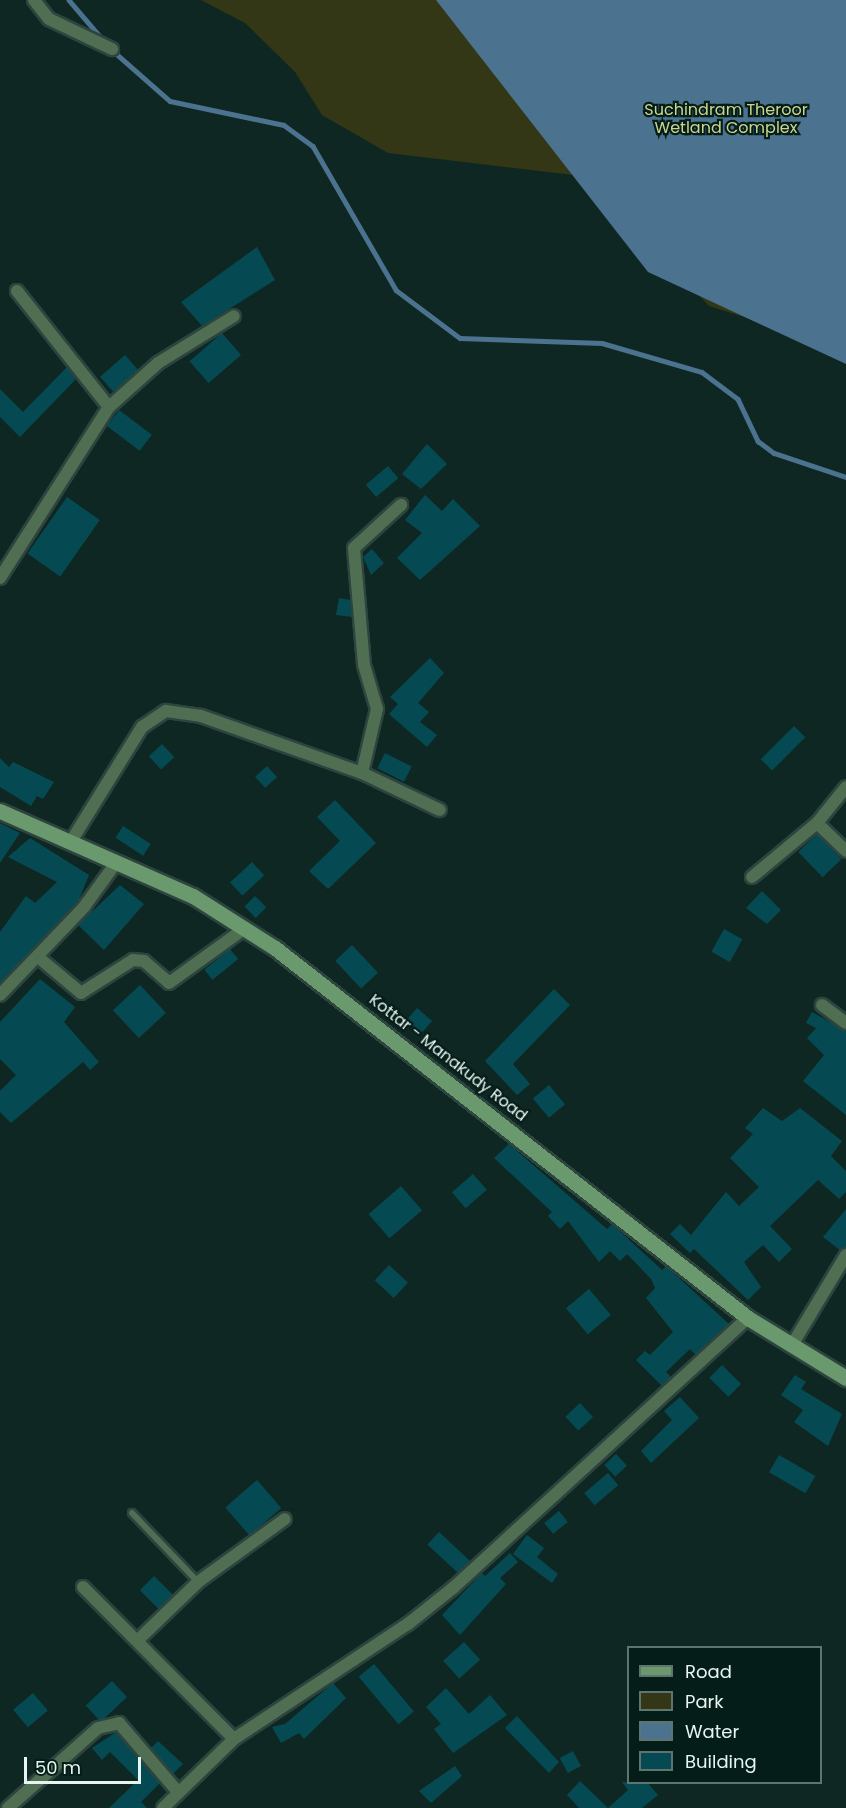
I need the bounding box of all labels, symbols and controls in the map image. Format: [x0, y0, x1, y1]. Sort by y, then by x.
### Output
park label: Suchindram Theroor Wetland Complex [644, 100, 808, 138]
street label: Kottar - Manakudy Road [365, 990, 531, 1126]
legend [627, 1646, 822, 1784]
text: Road [685, 1659, 732, 1684]
text: Park [685, 1689, 724, 1714]
text: Water [685, 1719, 739, 1744]
scale bar [27, 1745, 144, 1783]
text: Building [685, 1749, 757, 1774]
text: 50 m [35, 1755, 81, 1780]

